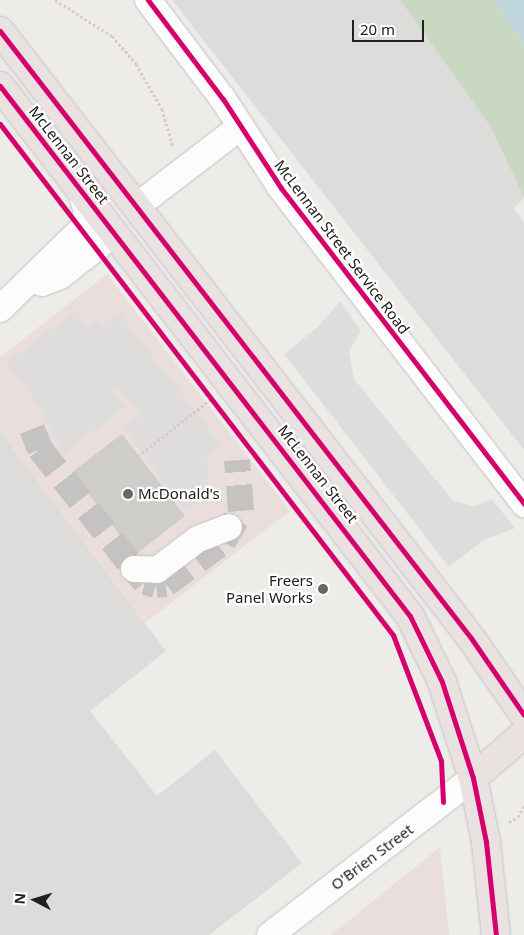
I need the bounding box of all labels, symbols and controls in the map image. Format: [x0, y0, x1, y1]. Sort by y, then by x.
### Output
scale bar [354, 10, 426, 42]
text: 20 m [360, 19, 395, 39]
street label: McLennan Street [25, 103, 113, 207]
street label: McLennan Street Service Road [271, 157, 413, 337]
street label: McLennan Street [274, 422, 362, 526]
place label: McDonald's [138, 485, 220, 503]
marker: McDonald's [122, 488, 134, 500]
place label: Freers Panel Works [226, 571, 313, 606]
marker: Freers Panel Works [317, 583, 329, 595]
street label: O'Brien Street [327, 820, 417, 894]
north arrow [10, 875, 60, 925]
text: N [10, 892, 30, 905]

